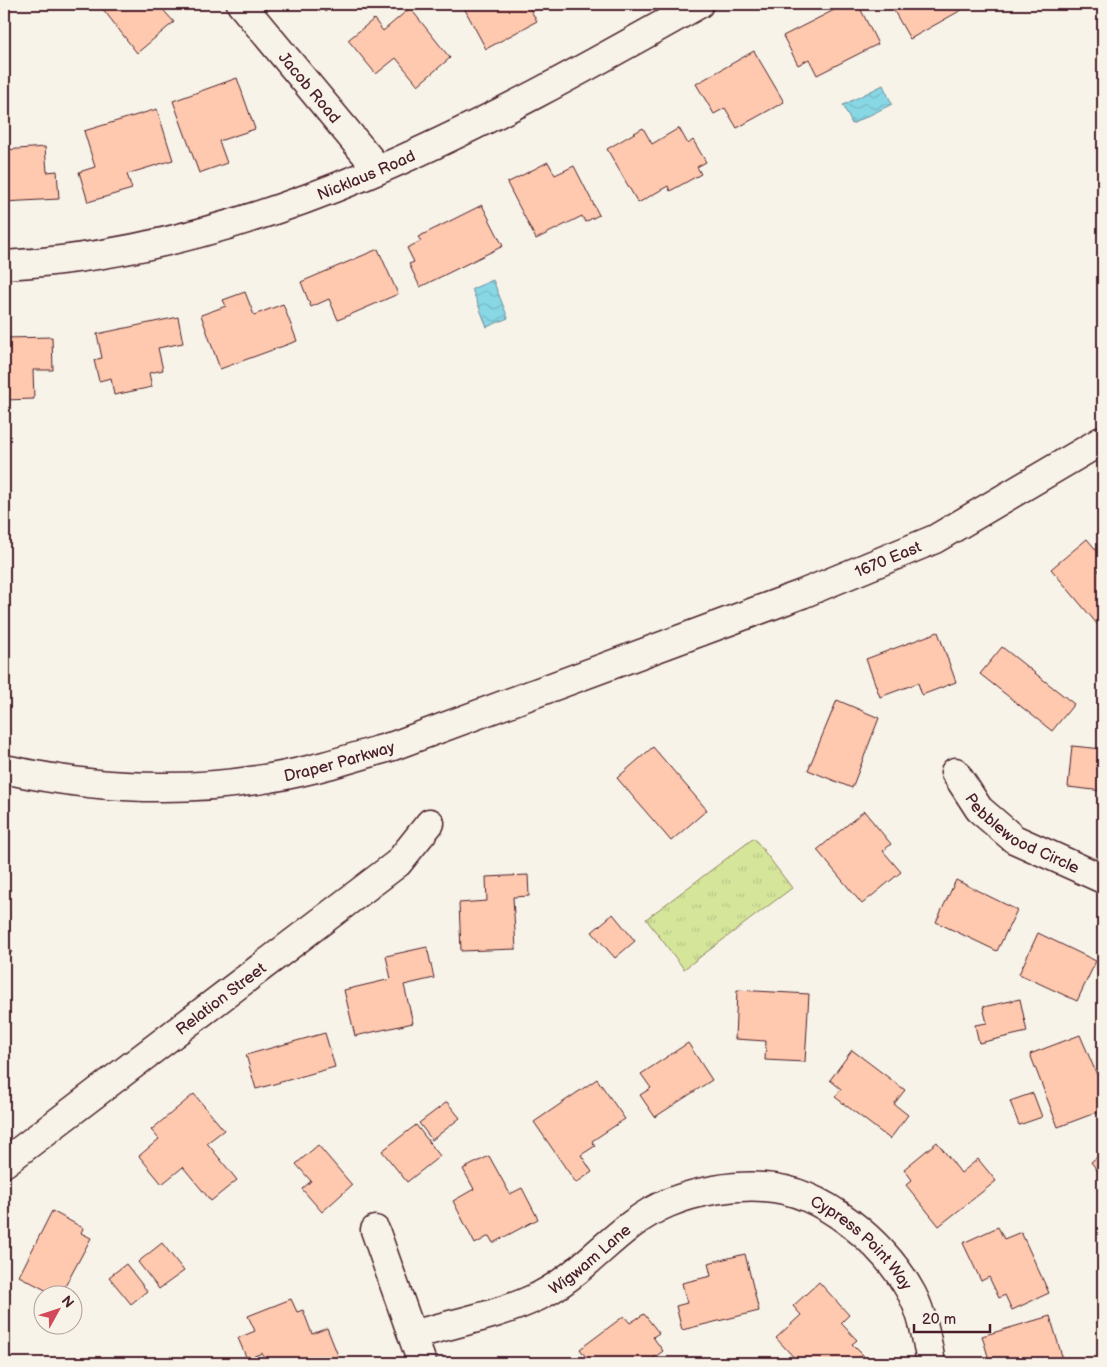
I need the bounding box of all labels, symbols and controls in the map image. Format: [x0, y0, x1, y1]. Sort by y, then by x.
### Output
street label: Jacob Road [274, 49, 344, 128]
street label: Nicklaus Road [315, 147, 419, 205]
street label: 1670 East [852, 538, 924, 582]
street label: Draper Parkway [282, 738, 398, 786]
street label: Pebblewood Circle [960, 790, 1082, 878]
street label: Relation Street [173, 959, 270, 1040]
street label: Cypress Point Way [807, 1192, 916, 1294]
street label: Wigwam Lane [546, 1220, 635, 1299]
north arrow [32, 1284, 82, 1334]
text: N [58, 1292, 77, 1311]
scale bar [914, 1302, 991, 1334]
text: 20 m [922, 1310, 956, 1329]

